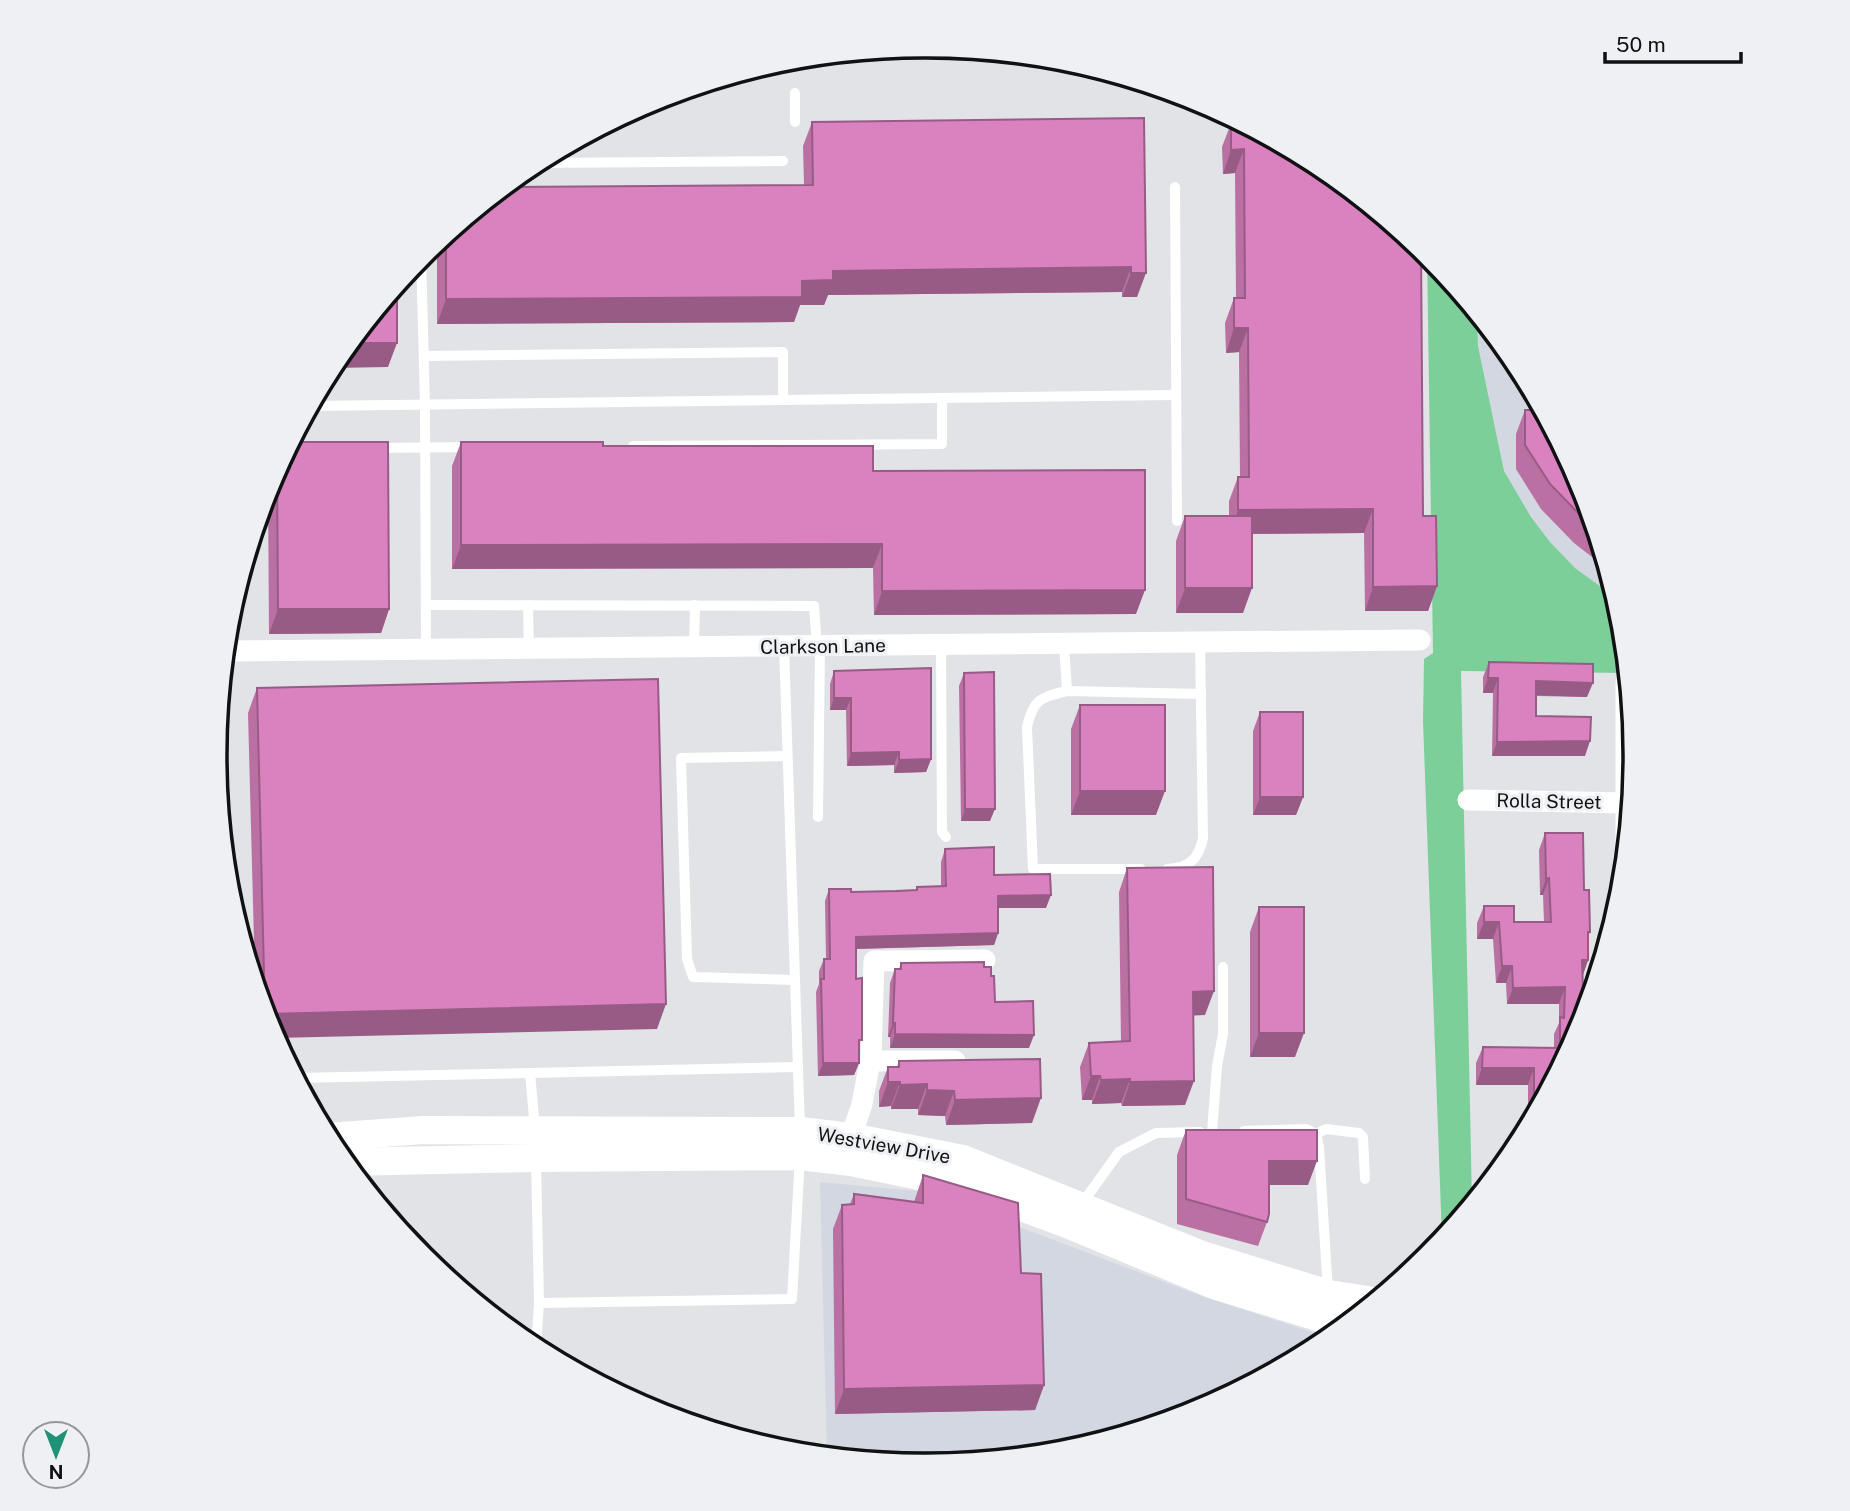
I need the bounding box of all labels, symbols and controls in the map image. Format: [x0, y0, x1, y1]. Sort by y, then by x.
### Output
scale bar [1605, 21, 1742, 65]
text: 50 m [1616, 32, 1666, 57]
street label: Clarkson Lane [760, 634, 886, 658]
street label: Rolla Street [1496, 789, 1602, 813]
street label: Westview Drive [816, 1122, 952, 1168]
north arrow [21, 1420, 91, 1490]
text: N [49, 1461, 63, 1483]

